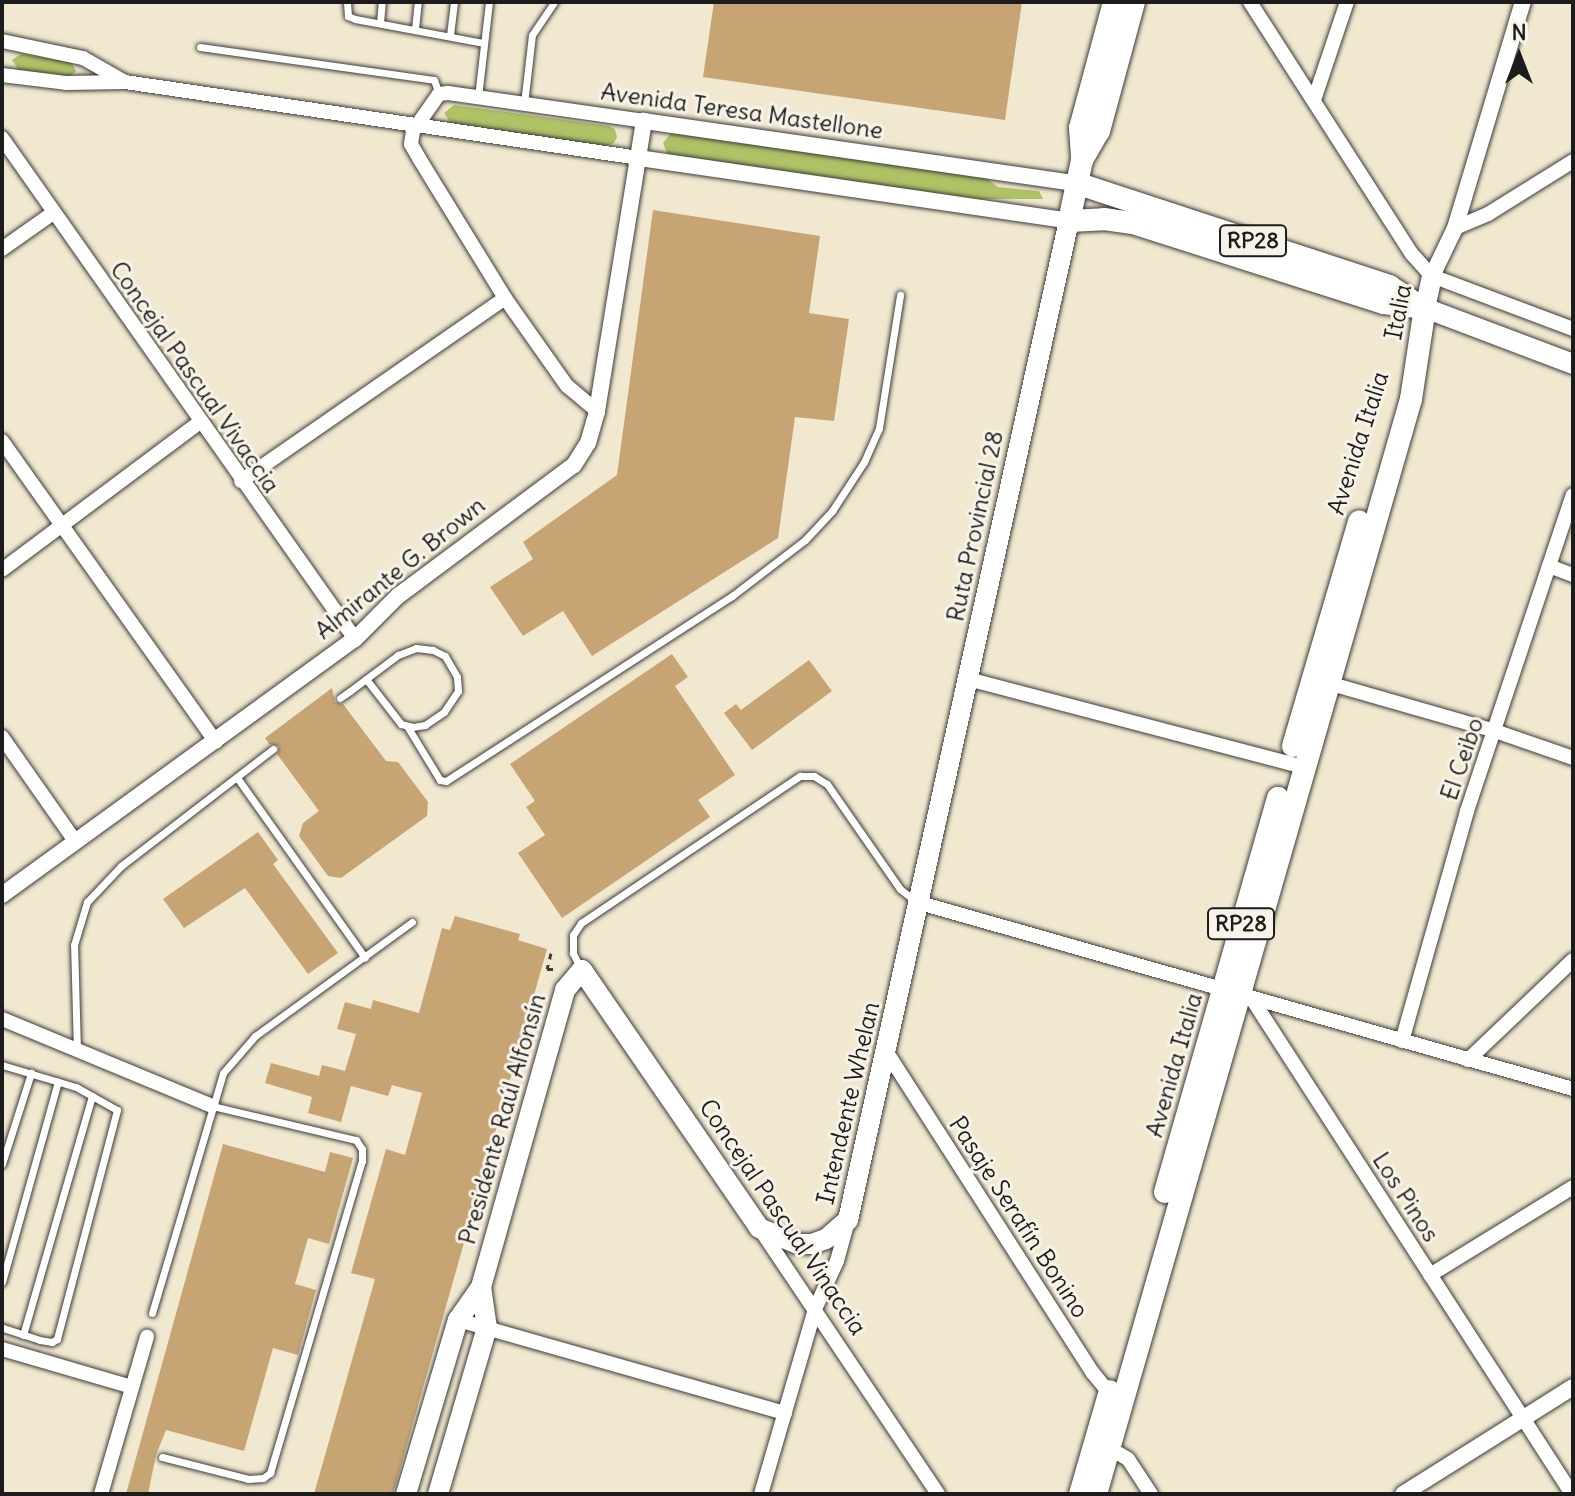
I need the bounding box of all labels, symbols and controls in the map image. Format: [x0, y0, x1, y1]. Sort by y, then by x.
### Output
north arrow [1479, 16, 1559, 96]
text: N [1511, 18, 1527, 46]
street label: Avenida Teresa Mastellone [599, 77, 885, 145]
road number: RP28 [1219, 223, 1287, 259]
street label: Concejal Pascual Vivaccia [104, 256, 286, 498]
street label: Italia [1379, 282, 1417, 342]
street label: Avenida Italia [1321, 368, 1395, 518]
street label: Ruta Provincial 28 [941, 428, 1009, 624]
street label: Almirante G. Brown [309, 491, 491, 645]
street label: El Ceibo [1434, 714, 1490, 804]
road number: RP28 [1207, 906, 1275, 942]
street label: Presidente Raúl Alfonsín [452, 990, 552, 1248]
street label: Avenida Italia [1140, 990, 1208, 1140]
street label: Intendente Whelan [811, 999, 885, 1207]
street label: Concejal Pascual Vinaccia [693, 1094, 873, 1340]
street label: Pasaje Serafín Bonino [943, 1111, 1095, 1323]
street label: Los Pinos [1366, 1147, 1446, 1247]

